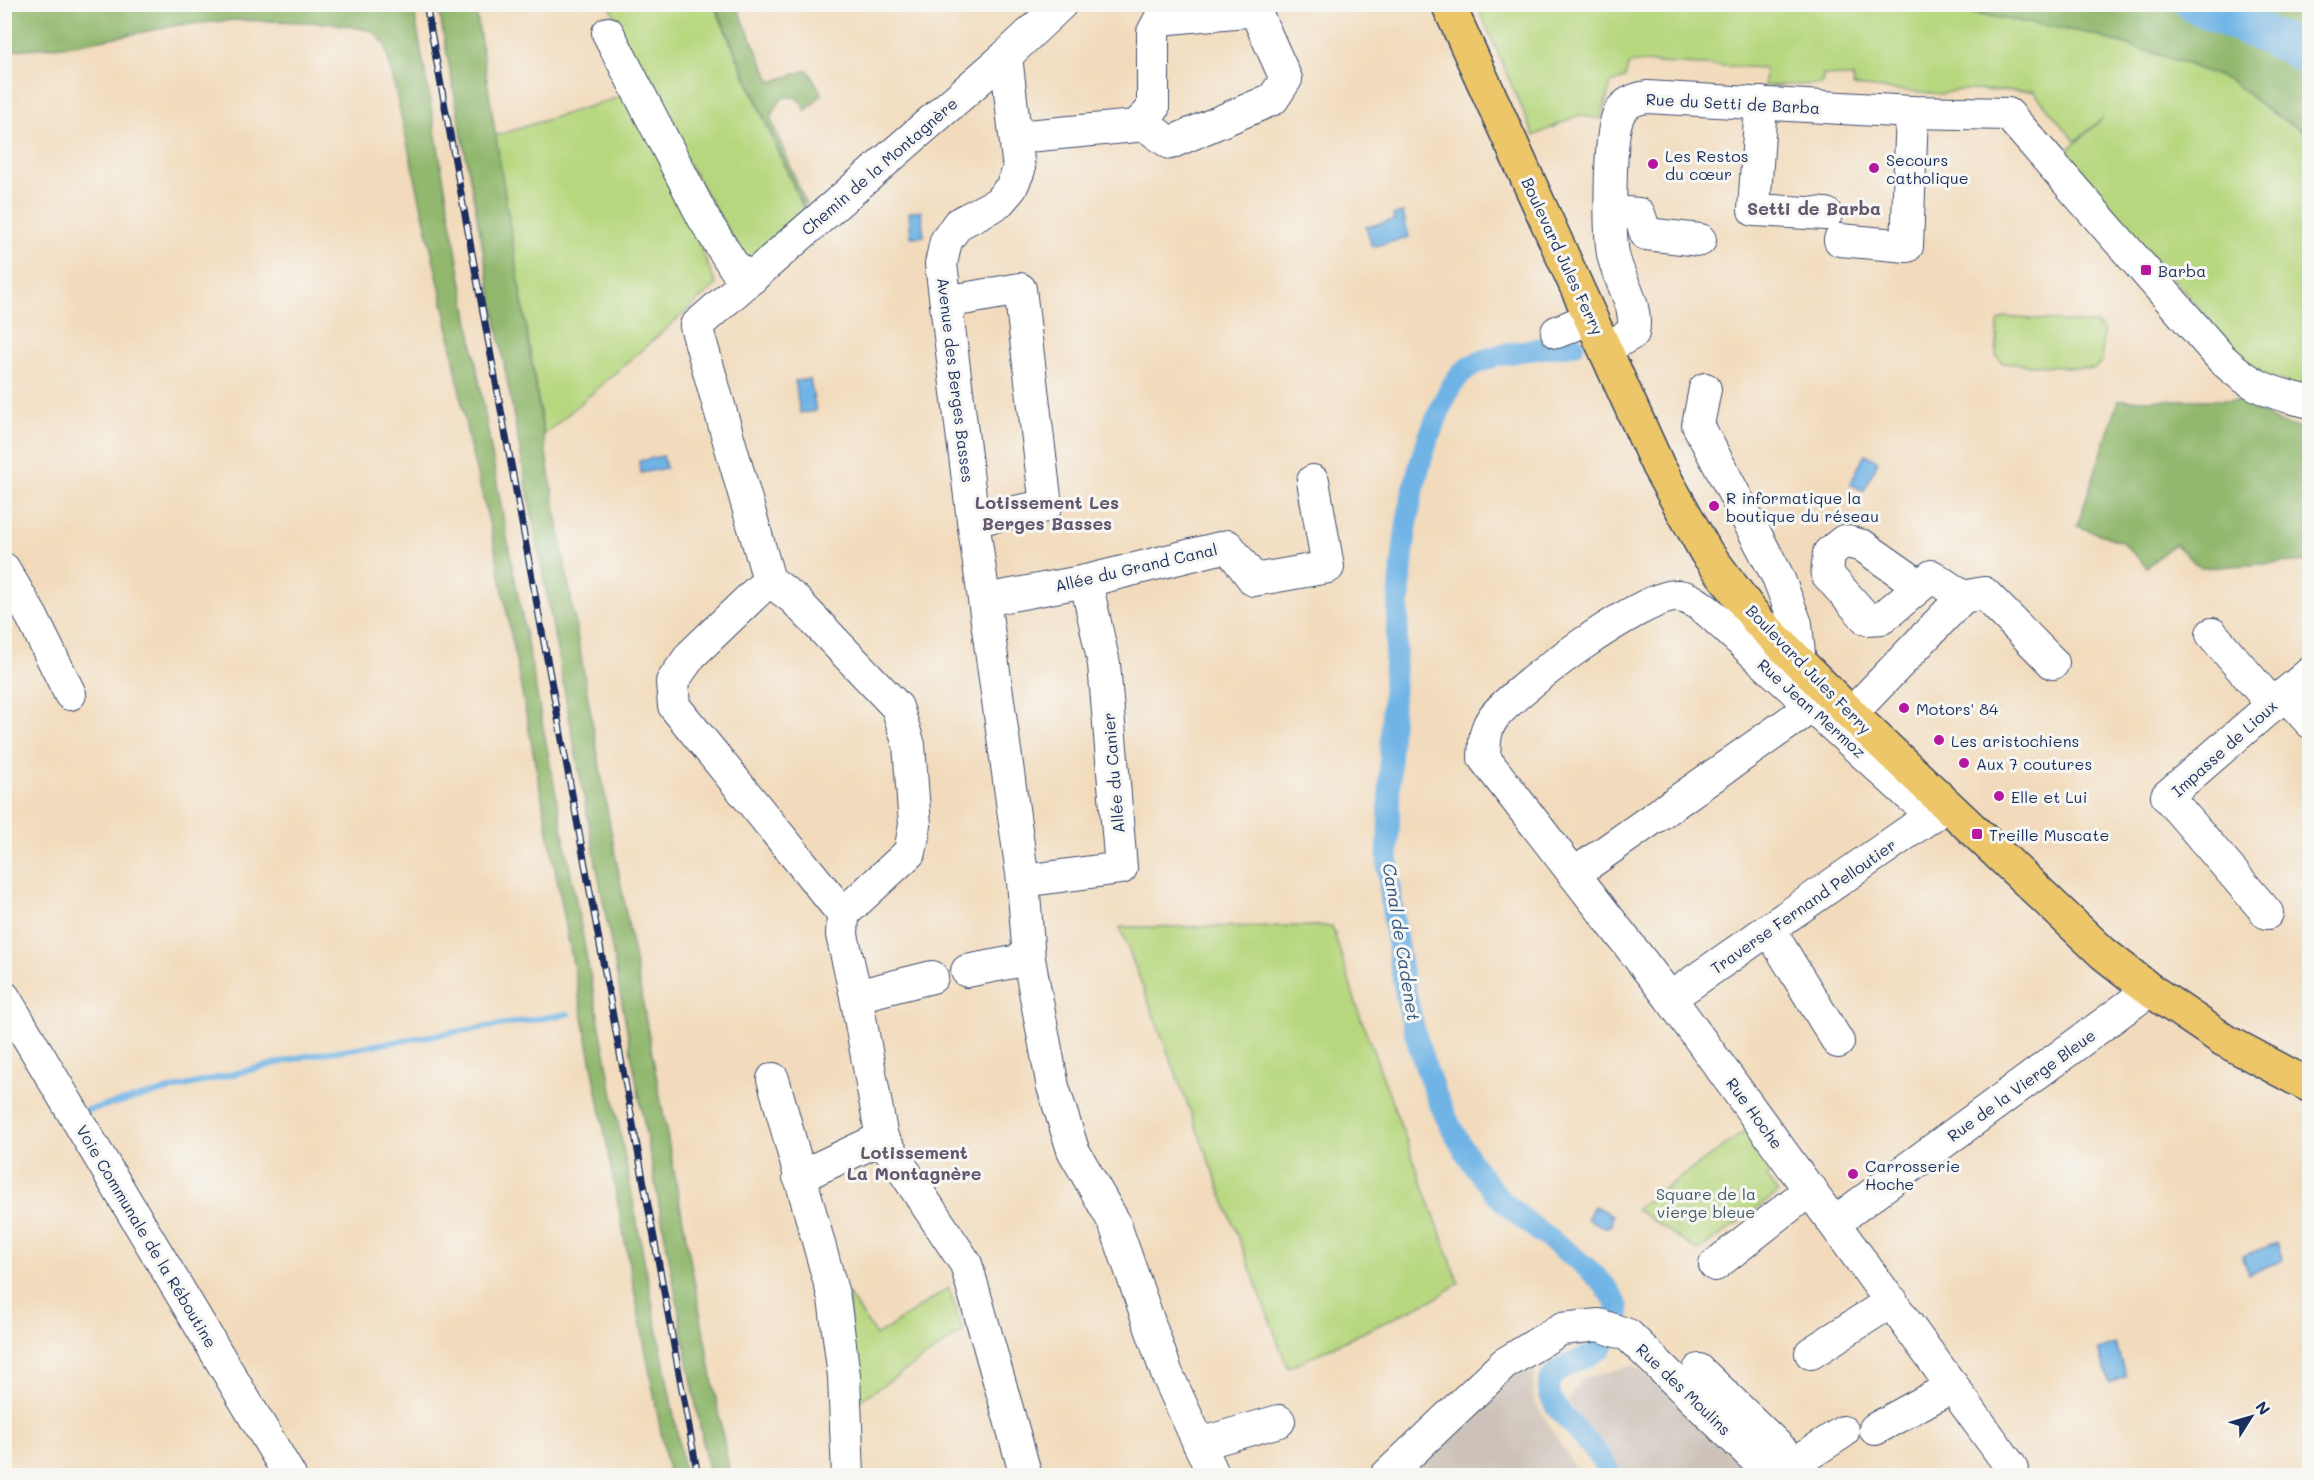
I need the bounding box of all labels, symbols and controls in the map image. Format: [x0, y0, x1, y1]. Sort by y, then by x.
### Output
street label: Rue du Setti de Barba [1645, 88, 1821, 118]
street label: Chemin de la Montagnère [797, 92, 961, 240]
place label: Les Restos du cœur [1665, 145, 1748, 184]
place label: Secours catholique [1886, 149, 1969, 188]
marker: Les Restos du cœur [1646, 157, 1660, 171]
marker: Secours catholique [1867, 161, 1881, 175]
street label: Boulevard Jules Ferry [1517, 174, 1609, 338]
district label: Setti de Barba [1747, 196, 1881, 220]
place label: Barba [2158, 260, 2206, 281]
marker: Barba [2139, 263, 2153, 277]
street label: Avenue des Berges Basses [933, 276, 979, 484]
place label: R informatique la boutique du réseau [1726, 487, 1879, 526]
district label: Lotissement Les Berges Basses [975, 490, 1119, 535]
marker: R informatique la boutique du réseau [1707, 499, 1721, 513]
street label: Allée du Grand Canal [1053, 538, 1219, 596]
street label: Boulevard Jules Ferry [1742, 600, 1876, 738]
street label: Rue Jean Mermoz [1754, 654, 1871, 762]
street label: Impasse de Lioux [2167, 695, 2281, 801]
place label: Motors' 84 [1916, 698, 1999, 719]
marker: Motors' 84 [1897, 701, 1911, 715]
street label: Allée du Canier [1097, 712, 1129, 834]
place label: Les aristochiens [1951, 730, 2079, 751]
marker: Les aristochiens [1932, 733, 1946, 747]
place label: Aux 7 coutures [1976, 753, 2092, 774]
marker: Aux 7 coutures [1957, 756, 1971, 770]
place label: Elle et Lui [2011, 786, 2087, 807]
marker: Elle et Lui [1992, 789, 2006, 803]
place label: Treille Muscate [1989, 824, 2109, 845]
marker: Treille Muscate [1970, 827, 1984, 841]
street label: Traverse Fernand Pelloutier [1706, 834, 1900, 978]
water label: Canal de Cadenet [1378, 861, 1426, 1023]
street label: Rue de la Vierge Bleue [1943, 1024, 2099, 1146]
street label: Rue Hoche [1722, 1073, 1788, 1153]
street label: Voie Communale de la Réboutine [72, 1121, 222, 1351]
district label: Lotissement La Montagnère [847, 1140, 982, 1185]
place label: Carrosserie Hoche [1865, 1155, 1960, 1194]
marker: Carrosserie Hoche [1846, 1167, 1860, 1181]
park label: Square de la vierge bleue [1656, 1183, 1756, 1222]
street label: Rue des Moulins [1632, 1339, 1736, 1439]
north arrow [2221, 1387, 2281, 1447]
text: N [2251, 1396, 2275, 1419]

